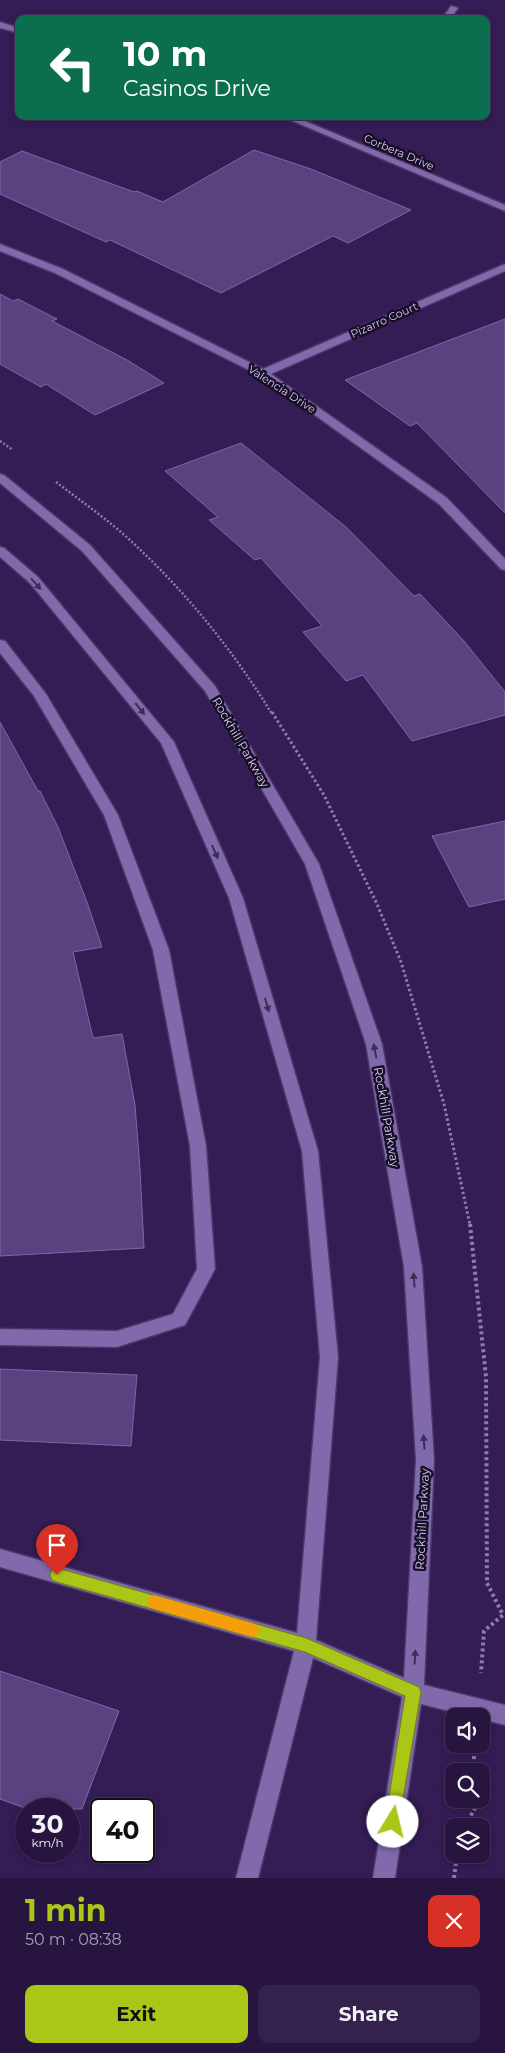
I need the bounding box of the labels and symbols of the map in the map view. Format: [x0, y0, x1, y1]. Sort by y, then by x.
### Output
street label: Corbera Drive [362, 131, 437, 173]
street label: Pizarro Court [348, 299, 420, 341]
street label: Valencia Drive [246, 362, 319, 416]
one-way arrow [31, 577, 42, 590]
street label: Rockhill Parkway [209, 694, 273, 790]
one-way arrow [134, 702, 145, 715]
one-way arrow [212, 845, 220, 859]
one-way arrow [264, 998, 272, 1013]
one-way arrow [370, 1042, 378, 1058]
street label: Rockhill Parkway [371, 1066, 403, 1169]
one-way arrow [409, 1271, 417, 1287]
one-way arrow [419, 1434, 427, 1450]
street label: Rockhill Parkway [412, 1467, 432, 1570]
pin [36, 1524, 78, 1575]
one-way arrow [411, 1648, 419, 1664]
position arrow [366, 1795, 418, 1847]
speed limit sign: 40 [90, 1798, 155, 1863]

